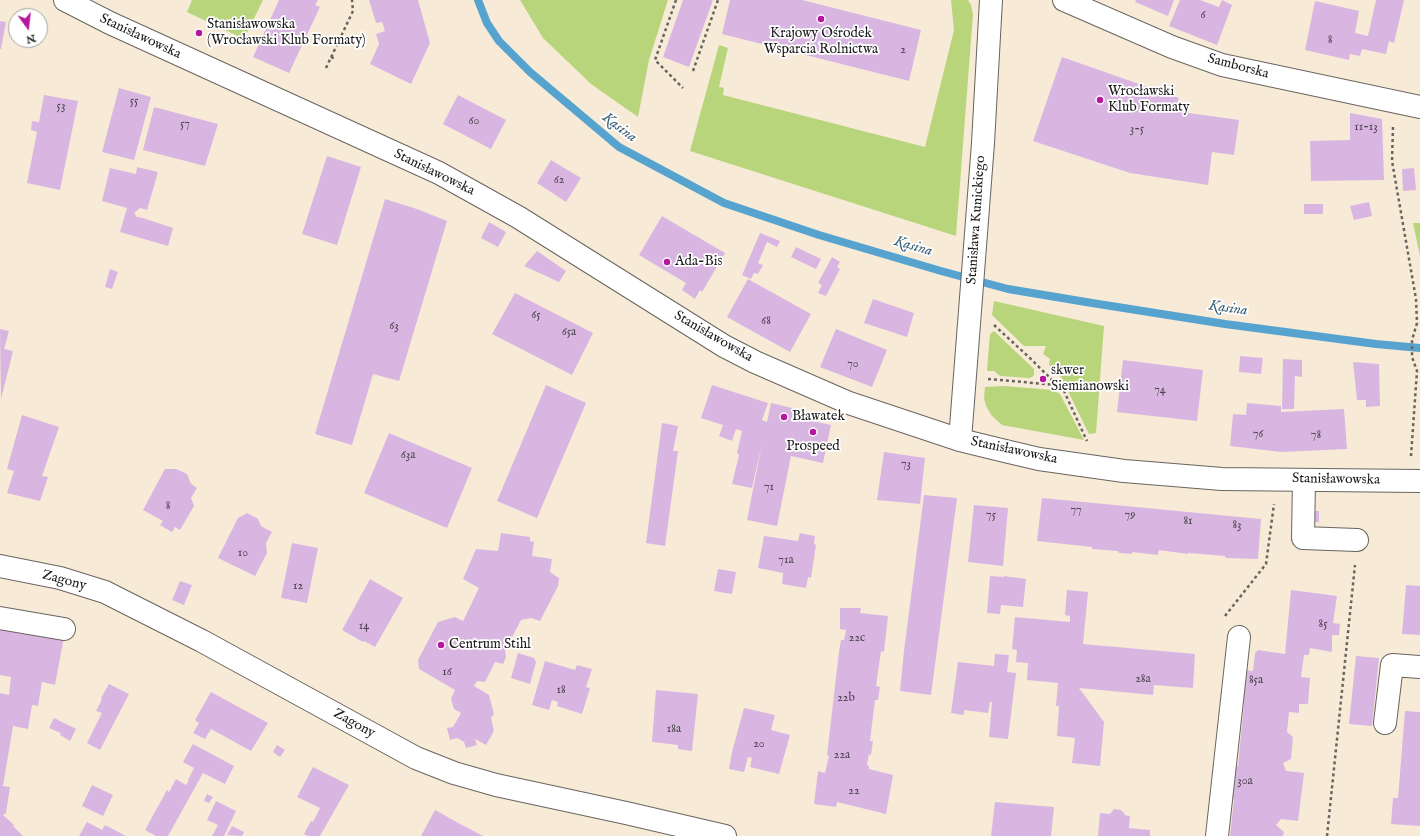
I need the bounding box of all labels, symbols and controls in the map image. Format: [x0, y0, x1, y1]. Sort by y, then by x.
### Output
north arrow [8, 8, 48, 48]
house number: 6 [1200, 9, 1206, 23]
street label: Stanisławowska [97, 11, 183, 63]
marker: Krajowy Ośrodek Wsparcia Rolnictwa [816, 14, 826, 24]
place label: Stanisławowska (Wrocławski Klub Formaty) [207, 17, 366, 50]
place label: Krajowy Ośrodek Wsparcia Rolnictwa [764, 26, 878, 58]
marker: Stanisławowska (Wrocławski Klub Formaty) [194, 28, 204, 38]
text: N [24, 31, 37, 47]
house number: 8 [1328, 34, 1332, 48]
house number: 2 [900, 44, 906, 58]
street label: Samborska [1206, 51, 1270, 83]
place label: Wrocławski Klub Formaty [1108, 84, 1190, 116]
house number: 55 [130, 95, 138, 109]
marker: Wrocławski Klub Formaty [1095, 95, 1105, 105]
house number: 53 [57, 100, 65, 114]
water label: Kasina [598, 109, 640, 147]
house number: 60 [469, 115, 479, 129]
house number: 57 [180, 118, 190, 132]
house number: 11-13 [1354, 121, 1378, 135]
house number: 3-5 [1130, 123, 1144, 137]
street label: Stanisławowska [391, 146, 477, 200]
street label: Stanisława Kunickiego [964, 155, 990, 285]
house number: 62 [554, 174, 564, 188]
water label: Kasina [892, 233, 934, 261]
place label: Ada-Bis [675, 254, 722, 270]
marker: Ada-Bis [662, 257, 672, 267]
water label: Kasina [1208, 297, 1248, 321]
street label: Stanisławowska [671, 308, 755, 366]
house number: 65 [531, 309, 541, 323]
house number: 68 [761, 315, 771, 329]
house number: 63 [389, 320, 399, 334]
house number: 65a [562, 326, 576, 340]
house number: 70 [847, 358, 859, 372]
place label: skwer Siemianowski [1051, 363, 1129, 396]
marker: skwer Siemianowski [1038, 374, 1048, 384]
house number: 74 [1154, 384, 1166, 398]
place label: Bławatek [792, 409, 845, 425]
marker: Bławatek [779, 412, 789, 422]
marker: Prospeed [808, 427, 818, 437]
house number: 76 [1253, 428, 1263, 442]
house number: 78 [1311, 429, 1321, 443]
street label: Stanisławowska [969, 434, 1059, 468]
place label: Prospeed [786, 439, 840, 455]
house number: 63a [401, 449, 415, 463]
house number: 73 [901, 458, 911, 472]
street label: Stanisławowska [1292, 471, 1380, 489]
house number: 71 [764, 481, 774, 495]
house number: 8 [166, 500, 170, 514]
house number: 77 [1070, 504, 1082, 518]
house number: 75 [986, 509, 996, 523]
house number: 79 [1125, 509, 1135, 523]
house number: 81 [1183, 515, 1193, 529]
house number: 83 [1232, 519, 1242, 533]
house number: 10 [238, 547, 248, 561]
house number: 71a [778, 554, 794, 568]
street label: Zagony [40, 567, 88, 595]
house number: 12 [293, 580, 303, 594]
house number: 85 [1318, 618, 1328, 632]
house number: 14 [359, 620, 369, 634]
house number: 22c [849, 632, 865, 646]
place label: Centrum Stihl [449, 637, 531, 653]
marker: Centrum Stihl [436, 640, 446, 650]
house number: 16 [442, 666, 452, 680]
house number: 28a [1135, 673, 1151, 687]
house number: 85a [1249, 674, 1263, 688]
house number: 18 [556, 684, 566, 698]
house number: 22b [837, 692, 855, 706]
street label: Zagony [330, 706, 378, 742]
house number: 18a [667, 723, 681, 737]
house number: 20 [753, 738, 765, 752]
house number: 22a [834, 749, 850, 763]
house number: 30a [1237, 775, 1253, 789]
house number: 22 [848, 785, 860, 799]

